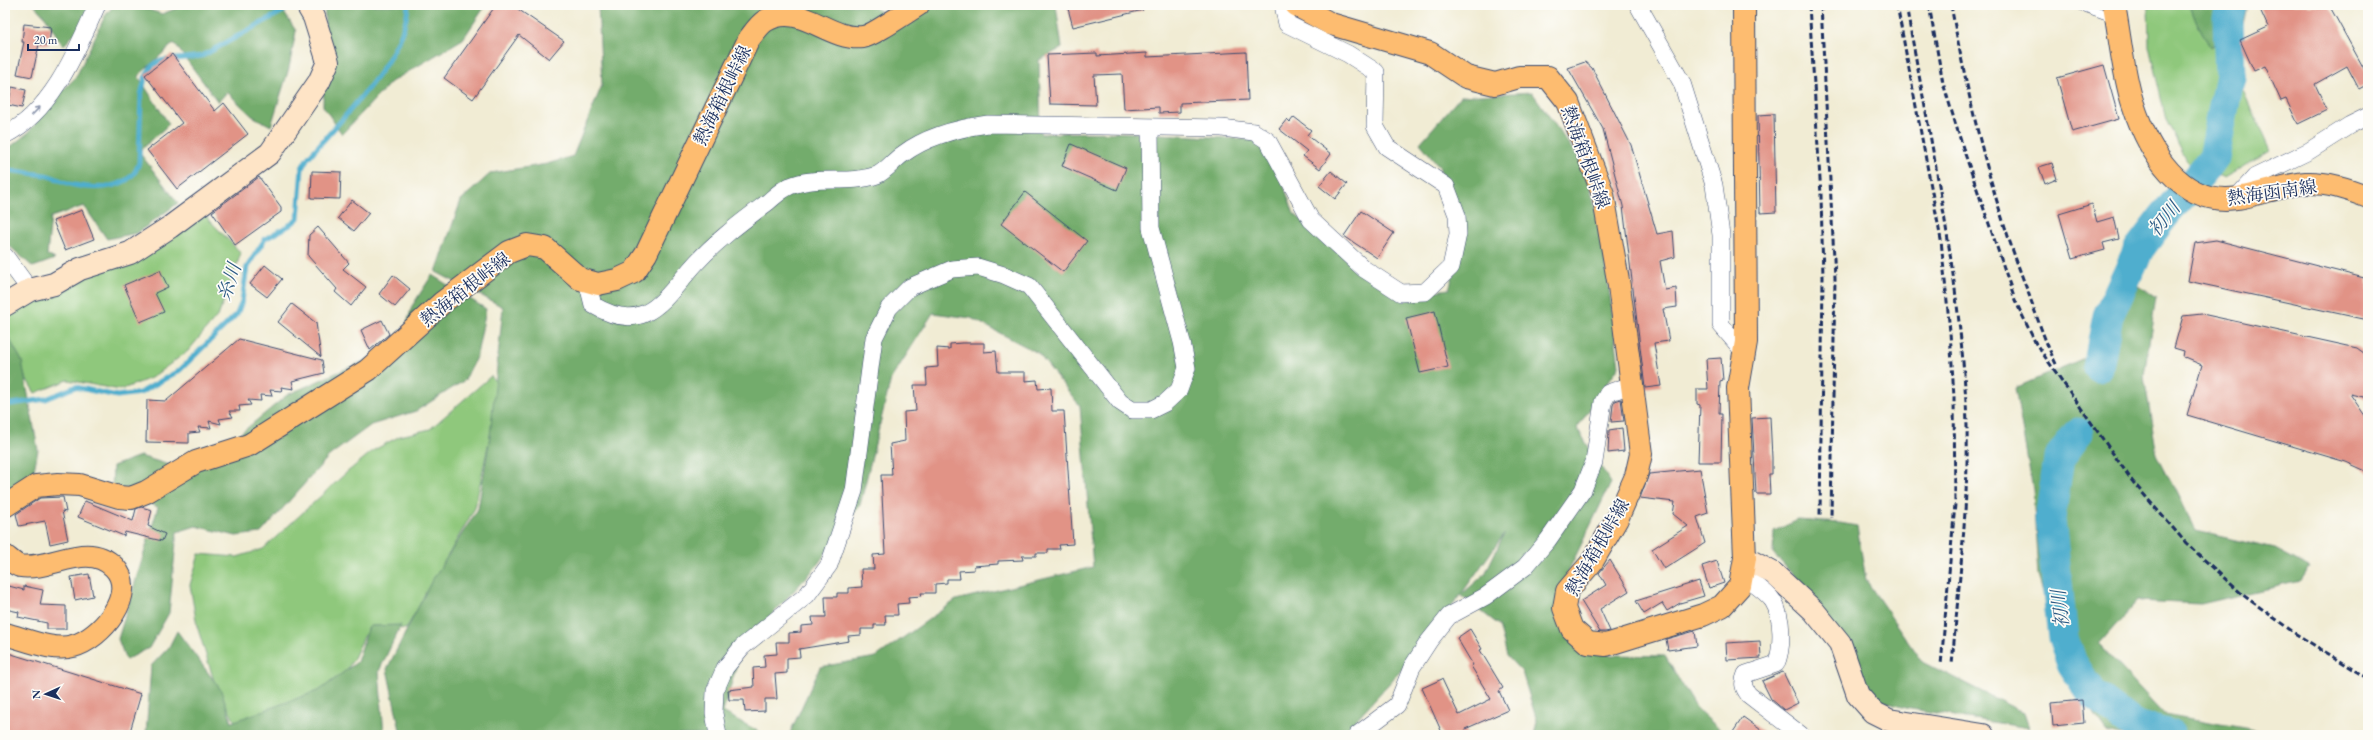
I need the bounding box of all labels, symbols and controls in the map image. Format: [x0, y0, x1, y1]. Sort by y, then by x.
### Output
scale bar [28, 26, 79, 52]
text: 20 m [34, 32, 58, 48]
street label: 熱海箱根峠線 [688, 41, 756, 149]
street label: 熱海箱根峠線 [1557, 102, 1615, 212]
one-way arrow [31, 106, 41, 116]
street label: 熱海函南線 [2226, 174, 2318, 210]
water label: 初川 [2142, 195, 2187, 242]
street label: 熱海箱根峠線 [415, 247, 515, 331]
water label: 糸川 [211, 258, 247, 304]
street label: 熱海箱根峠線 [1560, 494, 1634, 600]
water label: 初川 [2045, 587, 2074, 629]
north arrow [26, 674, 66, 714]
text: N [29, 690, 43, 699]

